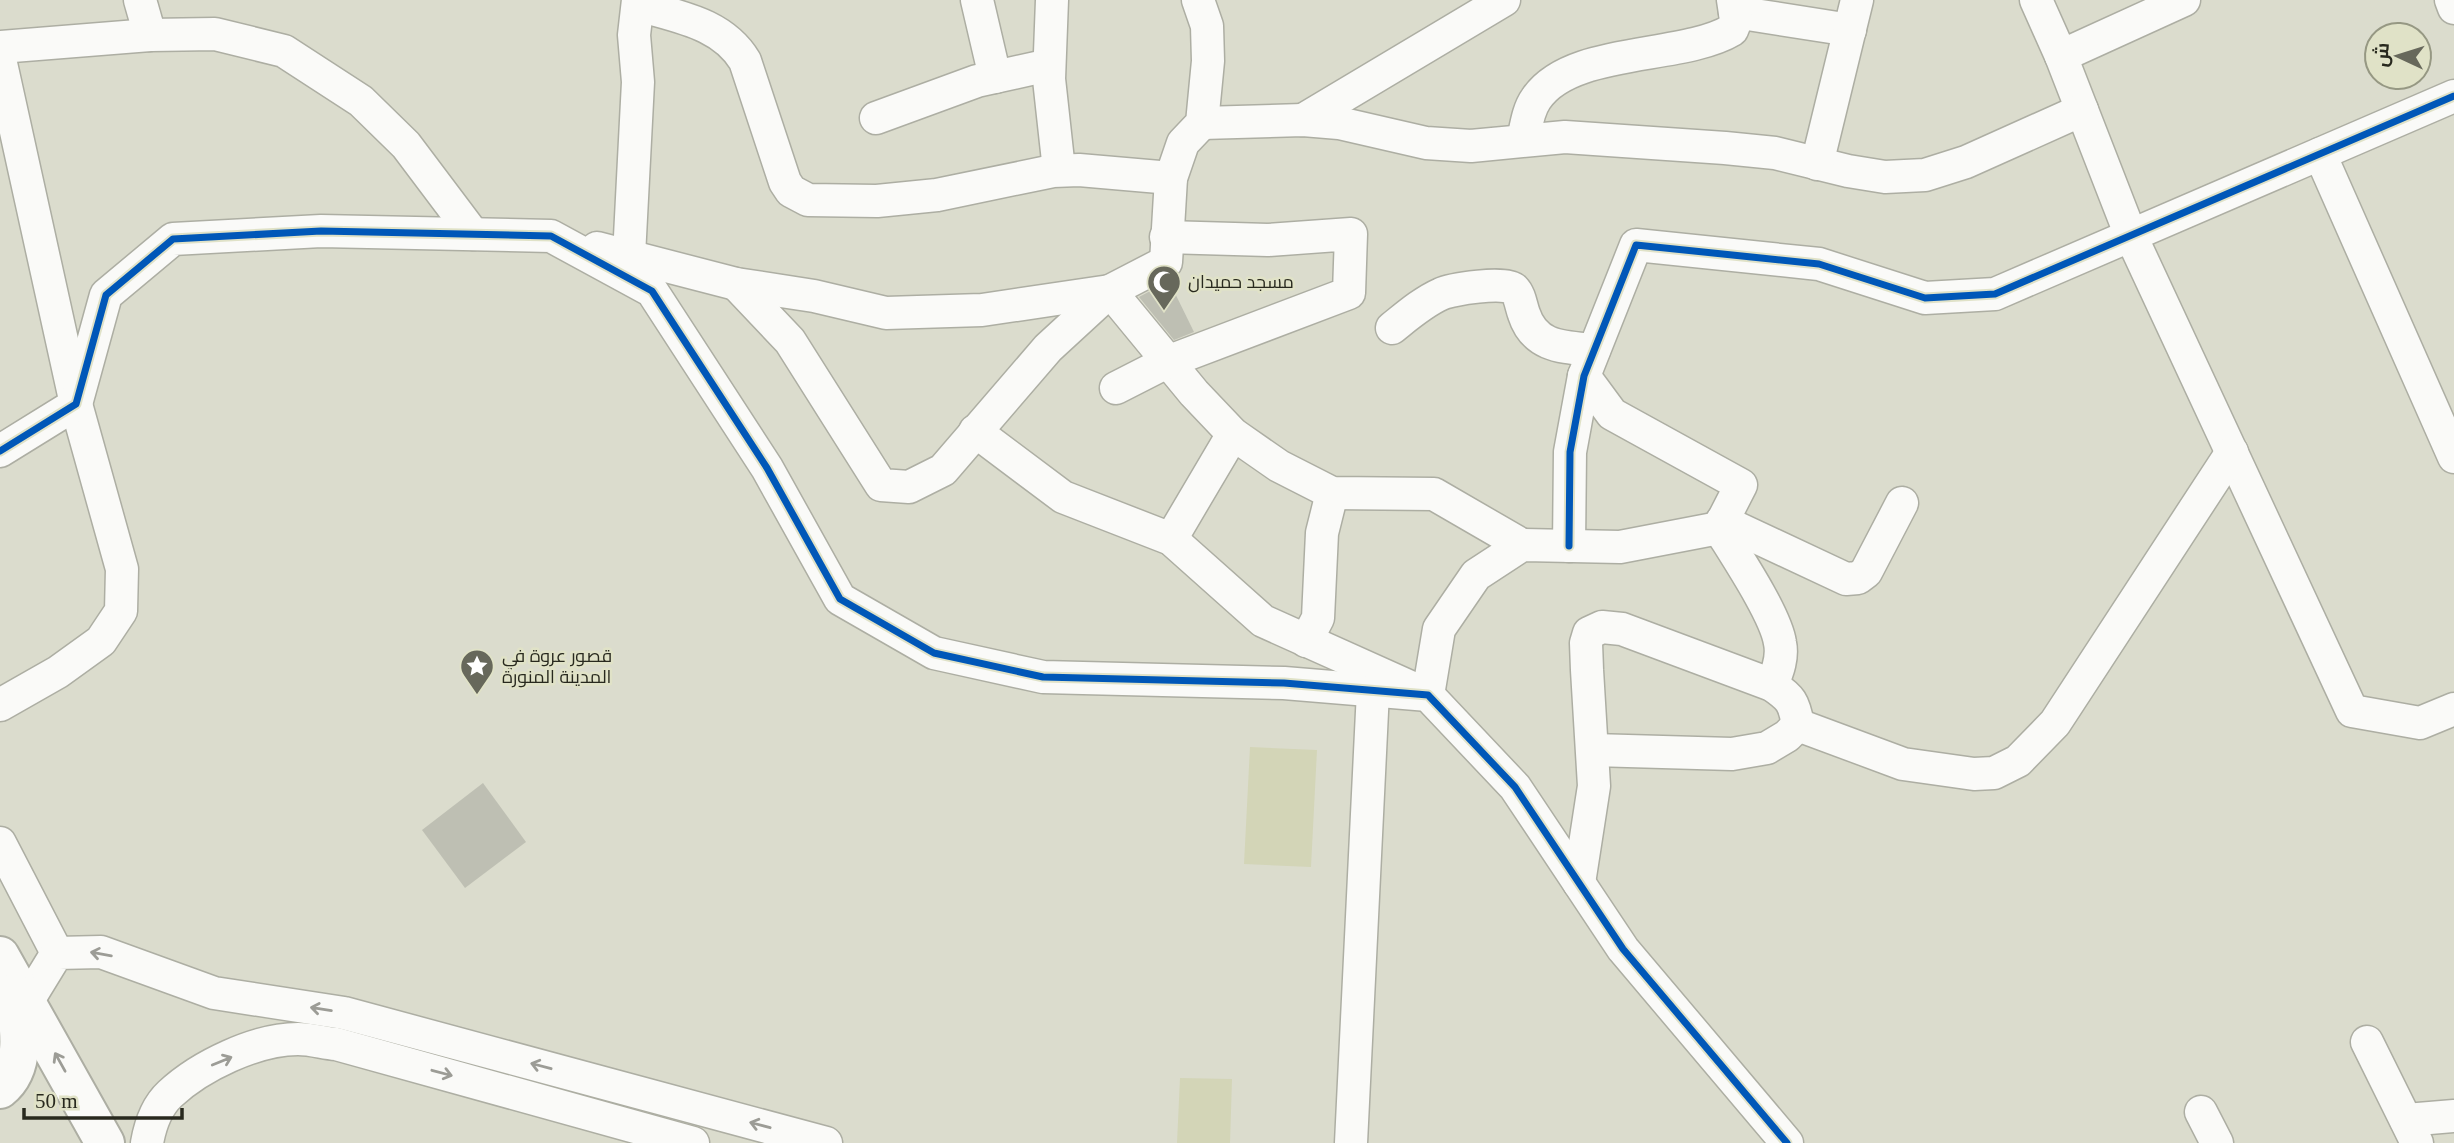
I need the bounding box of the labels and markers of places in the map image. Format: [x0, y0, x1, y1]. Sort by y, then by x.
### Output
mosque icon: مسجد حميدان [1145, 263, 1183, 312]
place label: مسجد حميدان [1188, 272, 1294, 293]
place label: قصور عروة في المدينة المنورة [502, 646, 612, 688]
place icon: قصور عروة في المدينة المنورة [458, 647, 496, 696]

